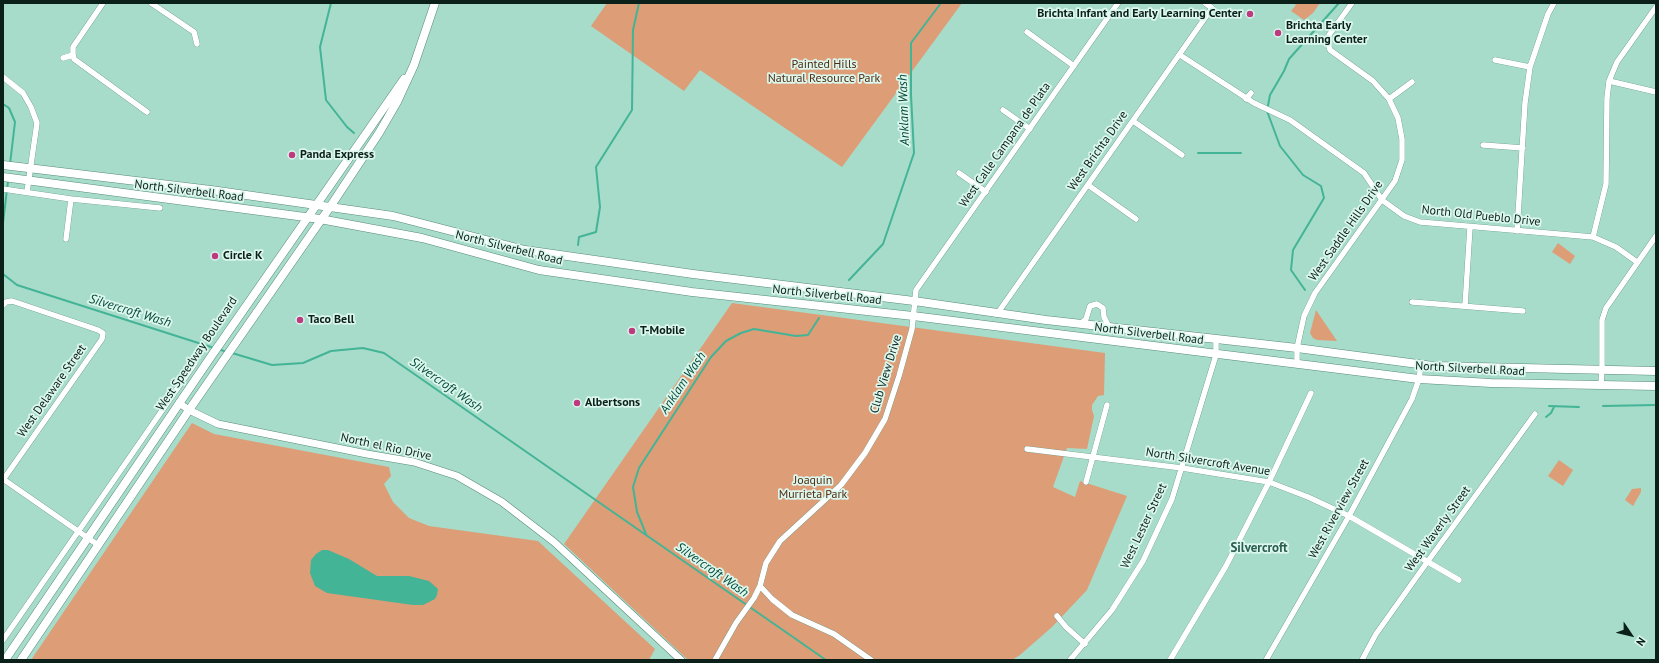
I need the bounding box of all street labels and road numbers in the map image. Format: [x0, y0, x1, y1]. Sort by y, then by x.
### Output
street label: West Calle Campana de Plata [956, 80, 1054, 210]
street label: West Brichta Drive [1065, 108, 1131, 194]
street label: North Silverbell Road [134, 177, 244, 205]
street label: West Saddle Hills Drive [1306, 178, 1386, 284]
street label: North Old Pueblo Drive [1421, 203, 1541, 229]
street label: North Silverbell Road [454, 228, 564, 268]
street label: North Silverbell Road [772, 282, 882, 308]
street label: West Speedway Boulevard [153, 294, 241, 414]
street label: North Silverbell Road [1094, 320, 1204, 348]
street label: Club View Drive [867, 333, 905, 415]
street label: West Delaware Street [15, 342, 89, 440]
street label: North Silverbell Road [1415, 359, 1525, 379]
street label: North el Rio Drive [339, 430, 433, 464]
street label: North Silvercroft Avenue [1145, 445, 1271, 479]
street label: West Riverview Street [1306, 457, 1372, 561]
street label: West Lester Street [1118, 481, 1170, 571]
street label: West Waverly Street [1402, 483, 1474, 575]

